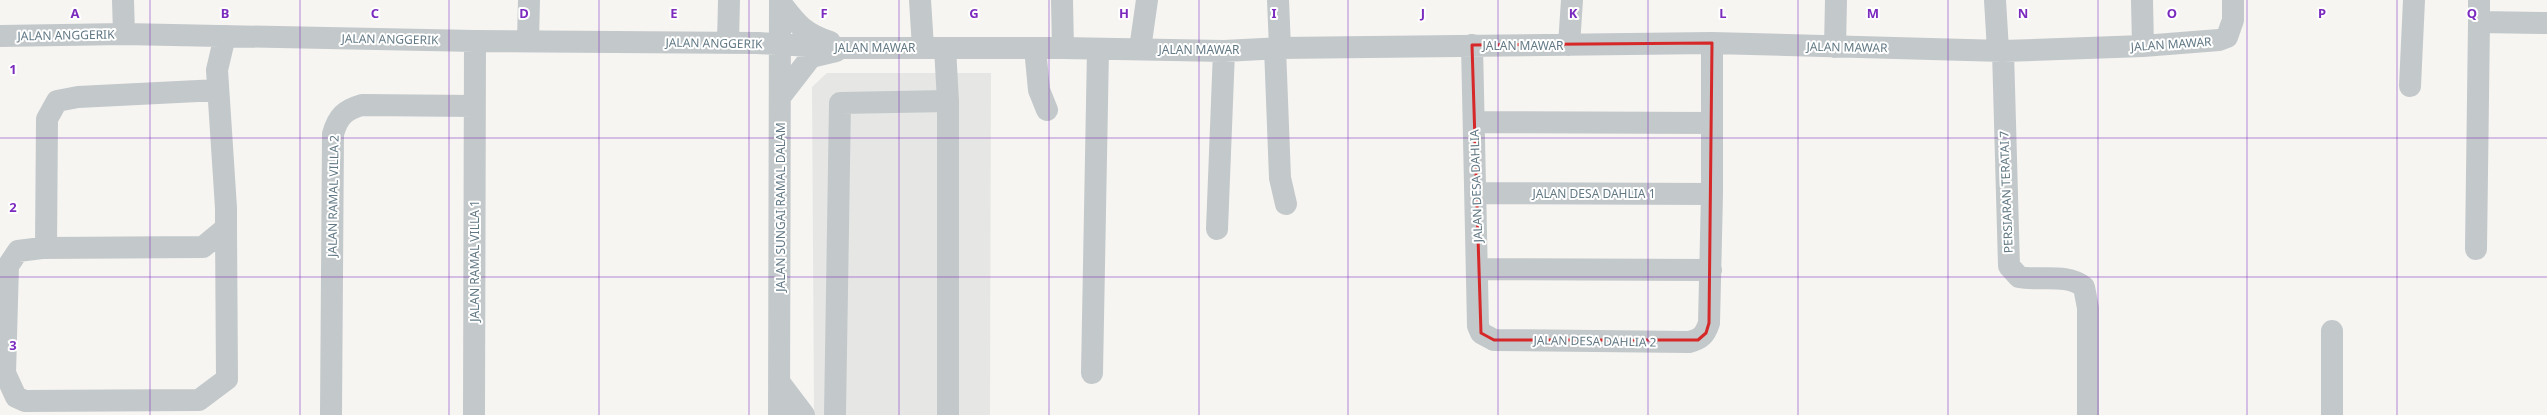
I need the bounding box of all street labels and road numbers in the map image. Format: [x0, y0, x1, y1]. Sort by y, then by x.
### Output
street label: JALAN ANGGERIK [16, 26, 115, 44]
street label: JALAN ANGGERIK [340, 30, 439, 48]
street label: JALAN MAWAR [2129, 33, 2213, 55]
street label: JALAN ANGGERIK [664, 34, 763, 52]
street label: JALAN MAWAR [1481, 37, 1564, 54]
street label: JALAN MAWAR [1805, 38, 1888, 56]
street label: JALAN MAWAR [833, 39, 916, 56]
street label: JALAN MAWAR [1157, 41, 1240, 58]
street label: JALAN SUNGAI RAMAL DALAM [772, 122, 789, 293]
street label: JALAN DESA DAHLIA [1466, 129, 1487, 244]
street label: PERSIARAN TERATAI 7 [1995, 130, 2017, 253]
street label: JALAN RAMAL VILLA 2 [323, 135, 343, 258]
street label: JALAN DESA DAHLIA 1 [1531, 185, 1656, 202]
street label: JALAN RAMAL VILLA 1 [466, 200, 483, 323]
street label: JALAN DESA DAHLIA 2 [1532, 331, 1657, 351]

